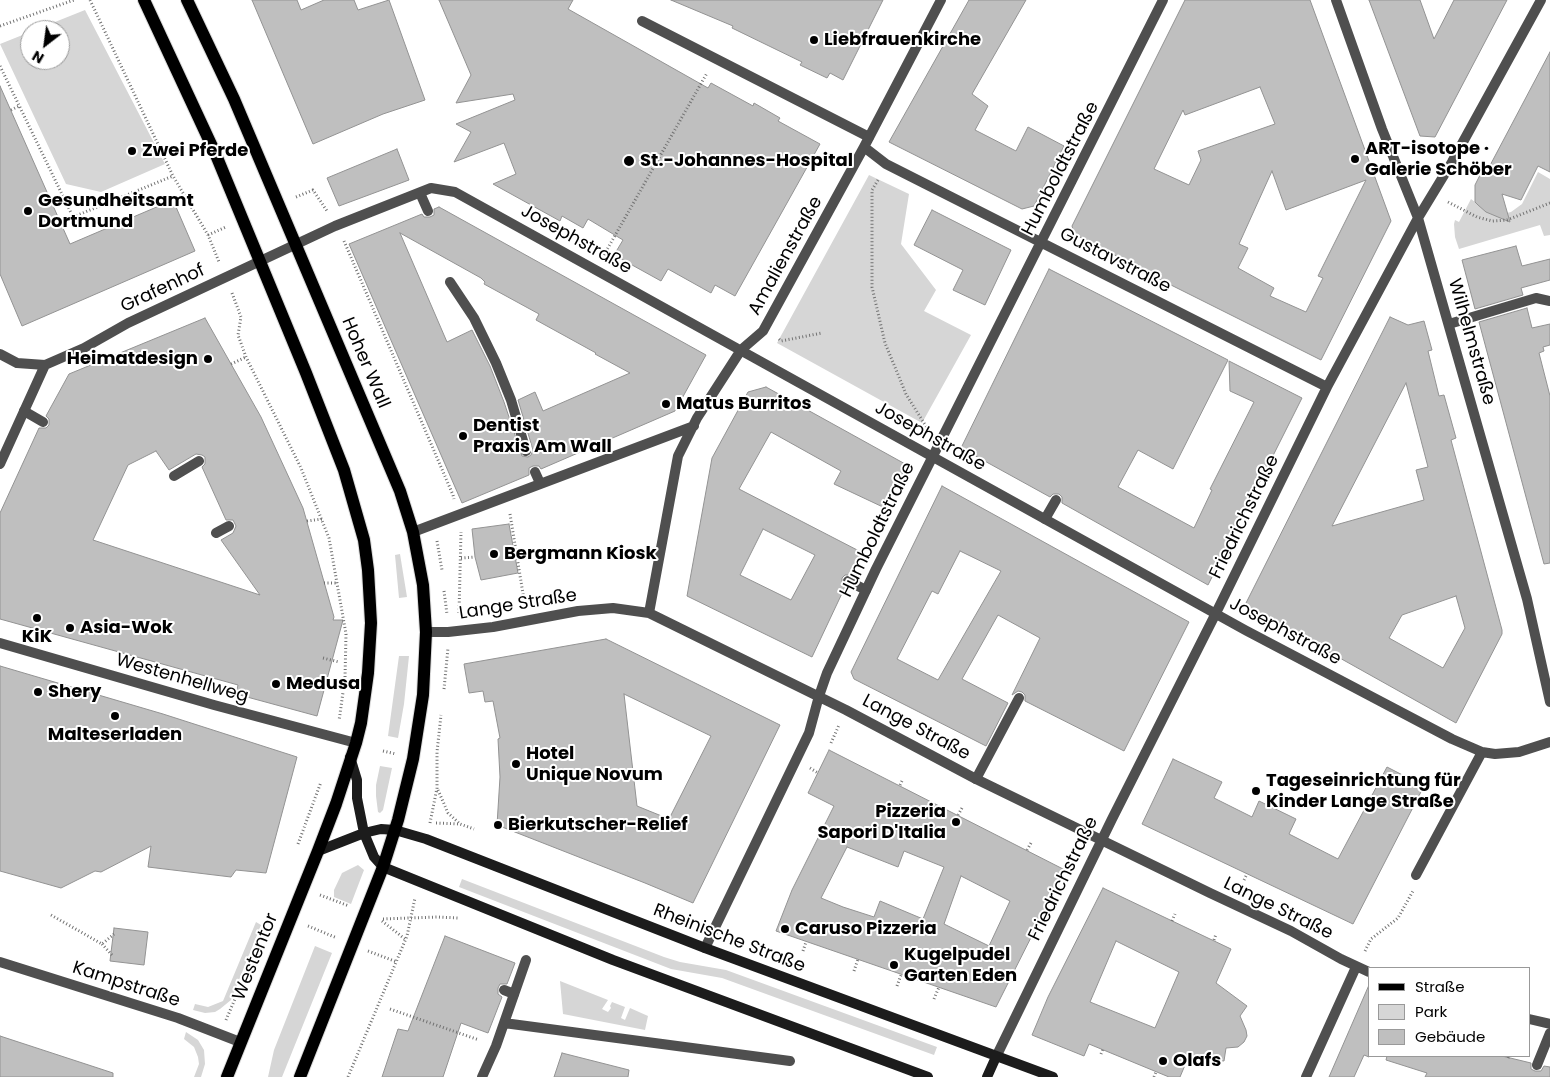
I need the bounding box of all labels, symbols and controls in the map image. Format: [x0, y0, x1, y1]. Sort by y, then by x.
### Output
north arrow [20, 20, 70, 70]
place label: Liebfrauenkirche [824, 29, 981, 51]
marker: Liebfrauenkirche [808, 34, 820, 46]
text: N [28, 46, 48, 68]
street label: Humboldtstraße [1018, 98, 1104, 240]
place label: ART-isotope · Galerie Schöber [1365, 138, 1512, 180]
place label: Zwei Pferde [142, 140, 248, 162]
marker: Zwei Pferde [126, 145, 138, 157]
place label: St.-Johannes-Hospital [640, 150, 853, 172]
marker: ART-isotope · Galerie Schöber [1349, 153, 1361, 165]
marker: St.-Johannes-Hospital [622, 154, 636, 168]
place label: Gesundheitsamt Dortmund [38, 190, 194, 232]
street label: Amalienstraße [744, 193, 828, 319]
street label: Josephstraße [517, 201, 635, 279]
marker: Gesundheitsamt Dortmund [22, 205, 34, 217]
street label: Gustavstraße [1056, 224, 1174, 298]
street label: Grafenhof [117, 260, 209, 318]
street label: Wilhelmstraße [1443, 276, 1499, 408]
street label: Hoher Wall [336, 314, 394, 412]
place label: Heimatdesign [67, 348, 198, 370]
marker: Heimatdesign [202, 353, 214, 365]
place label: Matus Burritos [676, 393, 812, 415]
marker: Matus Burritos [660, 398, 672, 410]
street label: Josephstraße [871, 398, 989, 476]
place label: Dentist Praxis Am Wall [473, 415, 612, 458]
marker: Dentist Praxis Am Wall [457, 430, 469, 442]
street label: Friedrichstraße [1206, 451, 1284, 583]
street label: Humboldtstraße [836, 459, 920, 601]
place label: Bergmann Kiosk [504, 543, 657, 565]
marker: Bergmann Kiosk [488, 548, 500, 560]
street label: Lange Straße [458, 585, 578, 625]
street label: Josephstraße [1225, 593, 1345, 671]
marker: KiK [31, 612, 43, 624]
place label: Asia-Wok [80, 617, 173, 639]
marker: Asia-Wok [64, 622, 76, 634]
place label: KiK [22, 626, 52, 648]
street label: Westenhellweg [113, 650, 251, 708]
place label: Medusa [286, 673, 360, 695]
marker: Medusa [270, 678, 282, 690]
place label: Shery [48, 681, 101, 703]
marker: Shery [32, 686, 44, 698]
street label: Lange Straße [858, 691, 974, 765]
marker: Malteserladen [109, 710, 121, 722]
place label: Malteserladen [48, 724, 182, 746]
place label: Hotel Unique Novum [526, 743, 663, 786]
marker: Hotel Unique Novum [510, 758, 522, 770]
place label: Tageseinrichtung für Kinder Lange Straße [1266, 770, 1461, 812]
marker: Tageseinrichtung für Kinder Lange Straße [1250, 785, 1262, 797]
place label: Pizzeria Sapori D'Italia [817, 801, 946, 844]
street label: Friedrichstraße [1025, 813, 1103, 945]
place label: Bierkutscher-Relief [508, 814, 688, 836]
marker: Pizzeria Sapori D'Italia [950, 816, 962, 828]
marker: Bierkutscher-Relief [492, 819, 504, 831]
street label: Lange Straße [1220, 873, 1336, 945]
street label: Rheinische Straße [650, 900, 808, 978]
street label: Westentor [229, 910, 283, 1004]
place label: Caruso Pizzeria [795, 918, 937, 940]
marker: Caruso Pizzeria [779, 923, 791, 935]
place label: Kugelpudel Garten Eden [904, 944, 1017, 986]
street label: Kampstraße [69, 957, 183, 1013]
marker: Kugelpudel Garten Eden [888, 959, 900, 971]
legend [1368, 967, 1530, 1057]
text: Straße [1415, 976, 1465, 997]
text: Park [1415, 1001, 1447, 1022]
text: Gebäude [1415, 1026, 1485, 1047]
place label: Olafs [1173, 1050, 1221, 1072]
marker: Olafs [1157, 1055, 1169, 1067]

